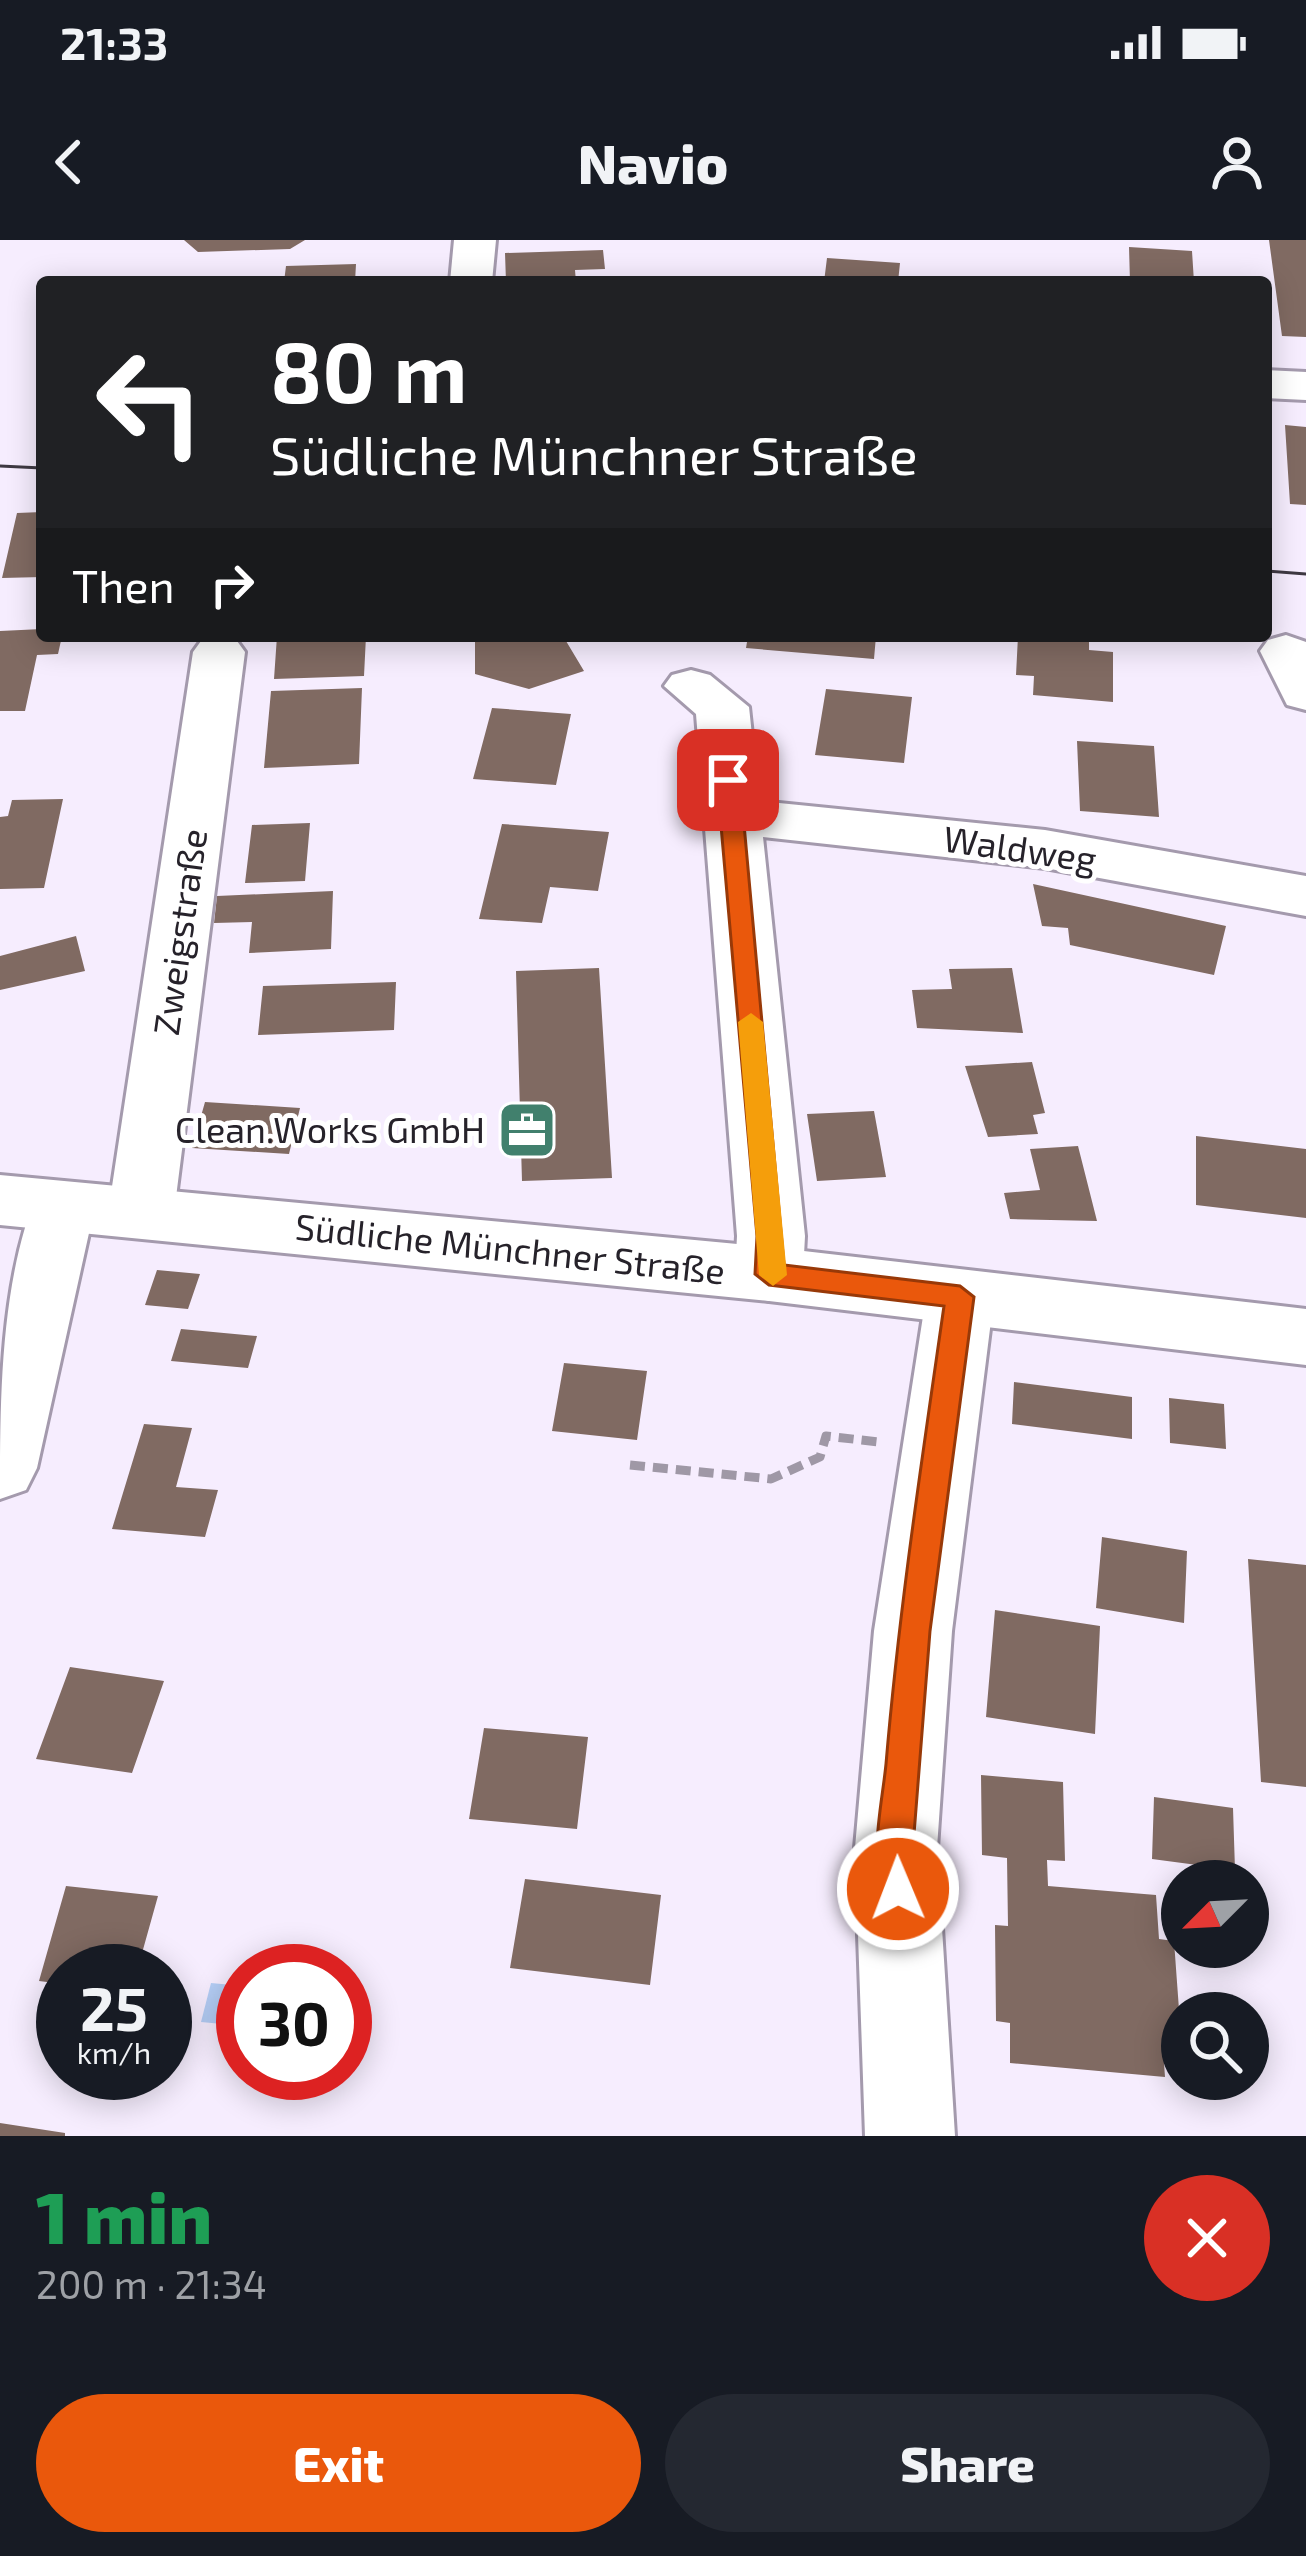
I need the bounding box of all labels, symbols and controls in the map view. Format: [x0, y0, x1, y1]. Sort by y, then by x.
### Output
text: 21:33 [60, 15, 168, 69]
icon: back [36, 129, 102, 195]
icon: person [1204, 129, 1270, 195]
text: Navio [578, 130, 728, 195]
text: 80 m [270, 319, 467, 420]
icon: left [72, 324, 228, 480]
text: Südliche Münchner Straße [270, 421, 918, 486]
icon: right [199, 552, 265, 618]
text: Then [72, 558, 175, 612]
pin [677, 729, 779, 831]
icon: arrive [695, 747, 761, 813]
street label: Waldweg [941, 816, 1099, 880]
street label: Zweigstraße [143, 826, 214, 1038]
office icon: Clean.Works GmbH [496, 1099, 558, 1161]
place label: Clean.Works GmbH [175, 1107, 485, 1150]
street label: Südliche Münchner Straße [293, 1204, 727, 1291]
position arrow [835, 1826, 961, 1952]
north arrow [1161, 1860, 1269, 1968]
map controls [1161, 1860, 1269, 2100]
speed limit sign: 30 [216, 1944, 372, 2100]
text: 25 [80, 1971, 148, 2043]
button: search [1161, 1992, 1269, 2100]
text: km/h [77, 2034, 151, 2070]
text: 1 min [36, 2172, 212, 2258]
button: close [1144, 2175, 1270, 2301]
text: 200 m · 21:34 [36, 2260, 267, 2307]
button: Exit [36, 2394, 641, 2532]
button: Share [665, 2394, 1270, 2532]

